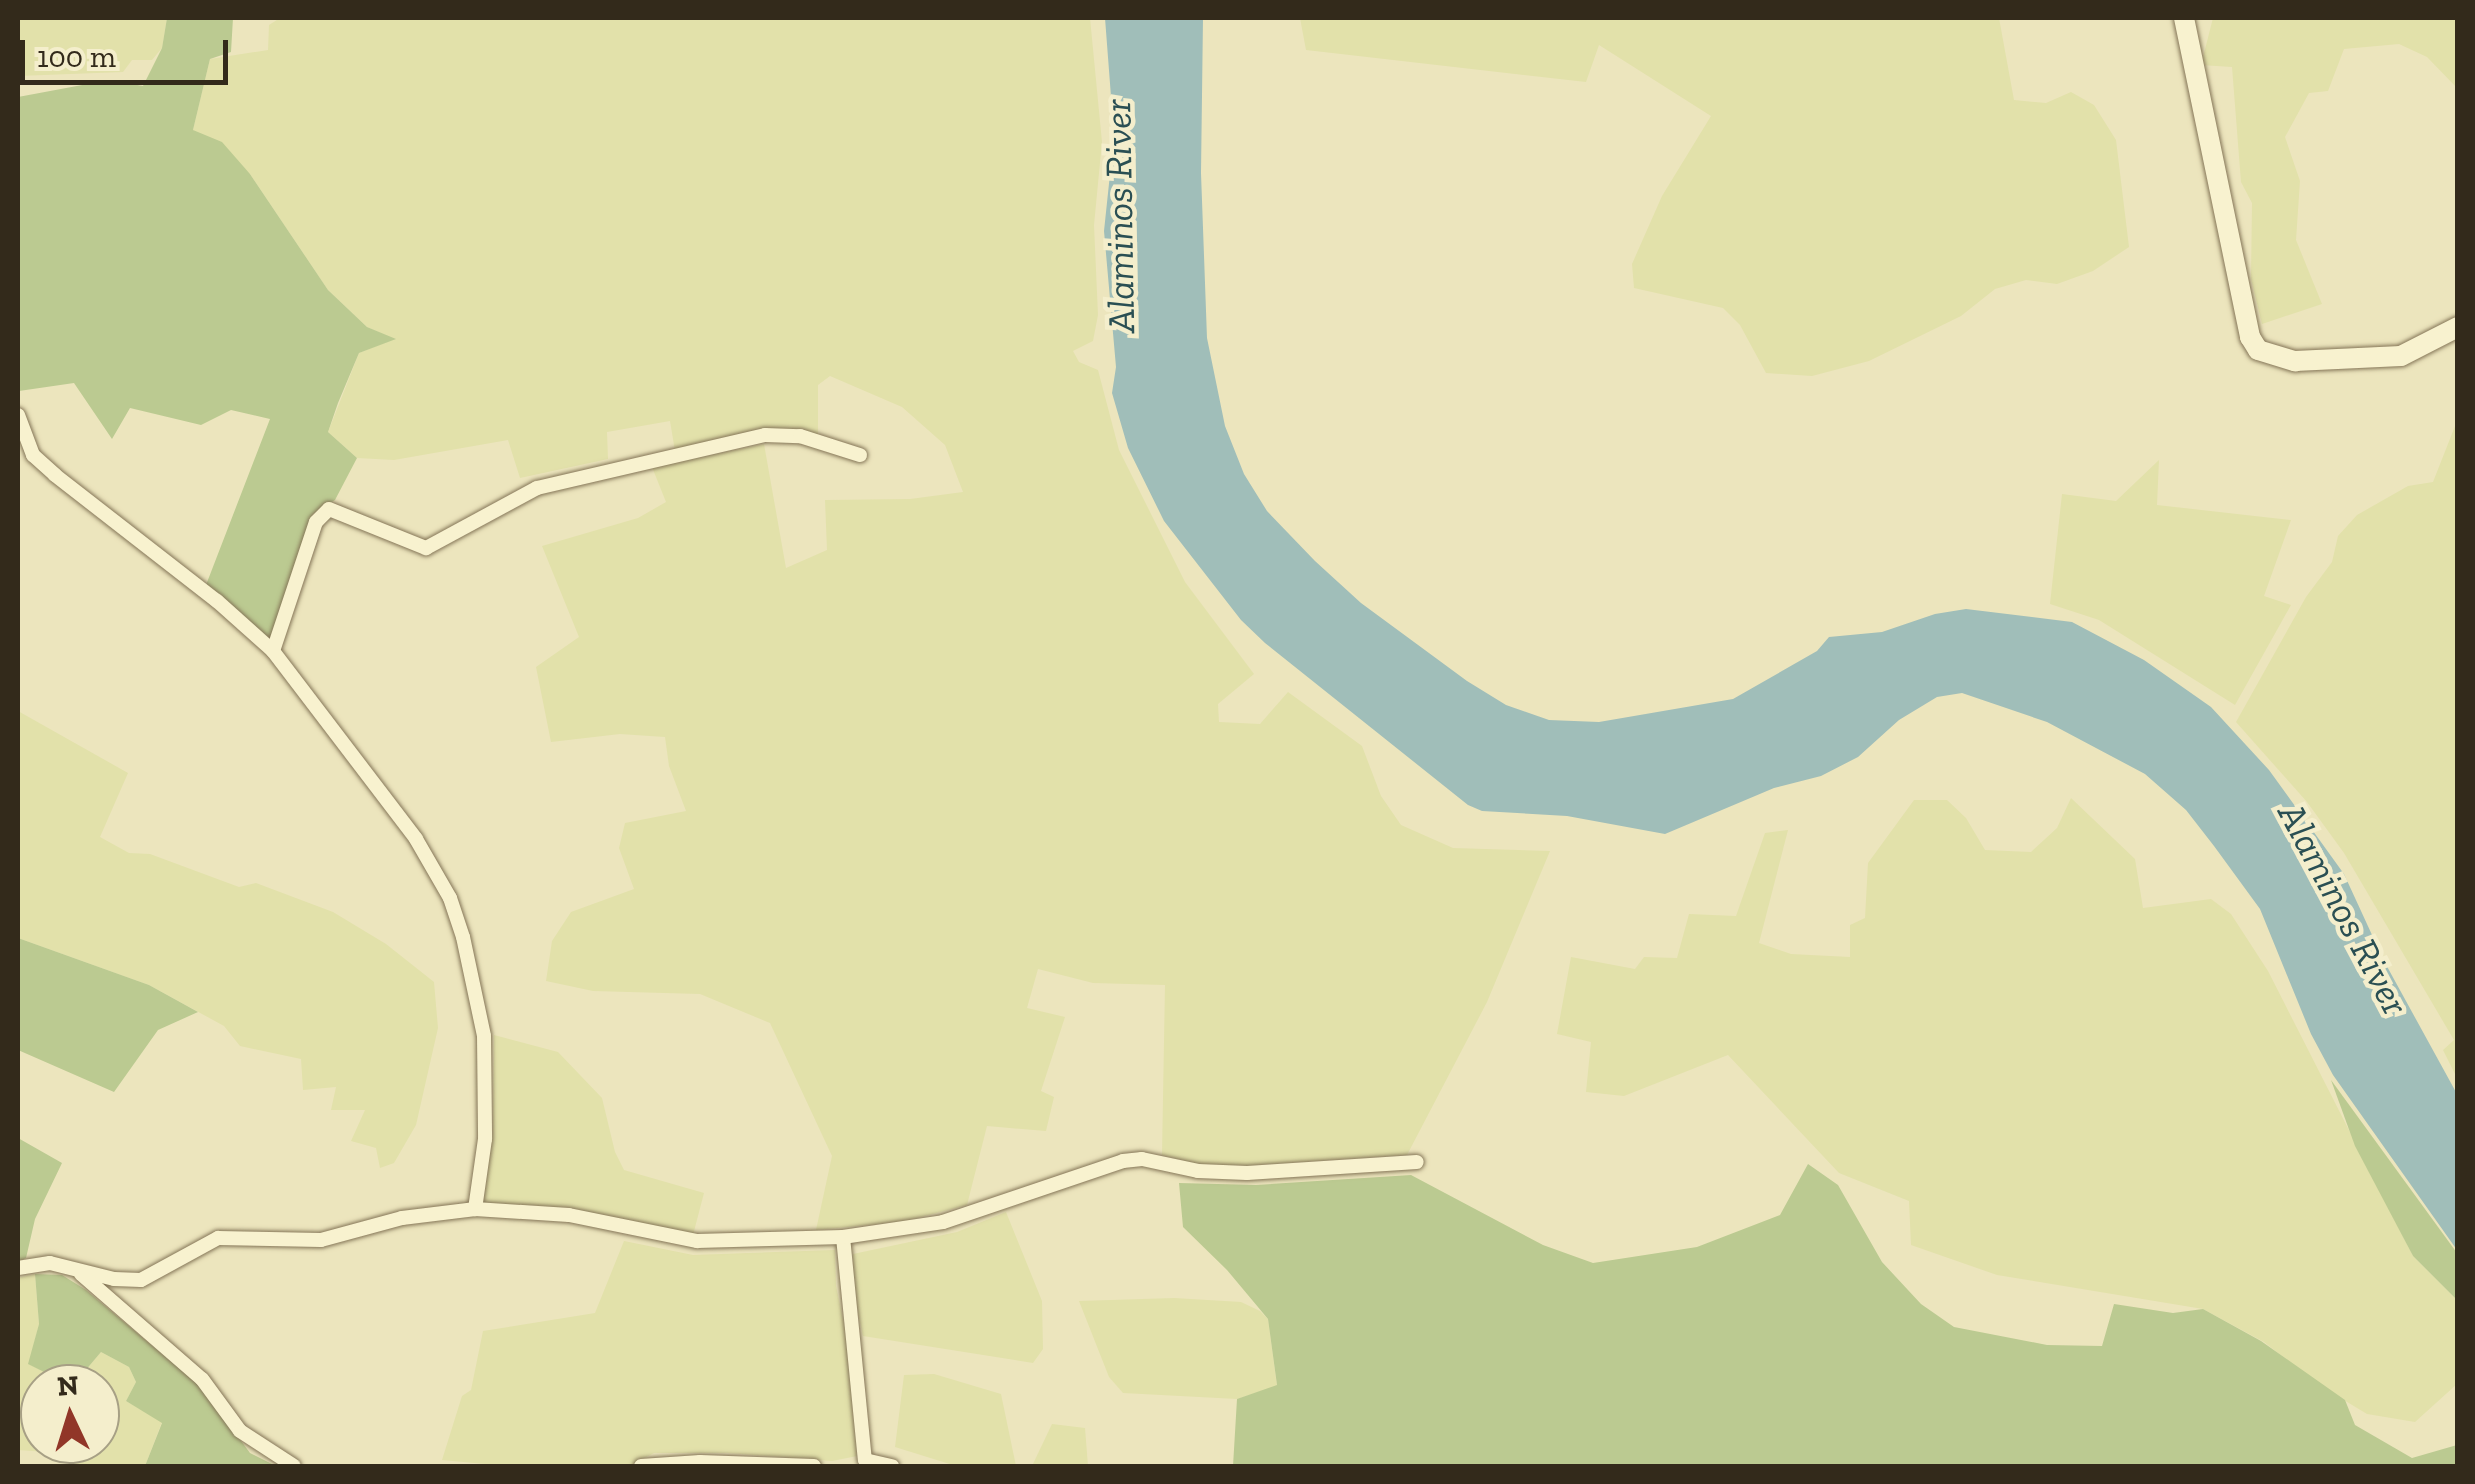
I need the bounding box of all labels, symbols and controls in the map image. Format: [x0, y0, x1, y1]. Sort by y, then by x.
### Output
scale bar [25, 20, 232, 82]
text: 100 m [37, 39, 116, 75]
water label: Alaminos River [1095, 99, 1145, 333]
water label: Alaminos River [2268, 795, 2418, 1023]
north arrow [20, 1364, 120, 1464]
text: N [56, 1368, 80, 1403]

